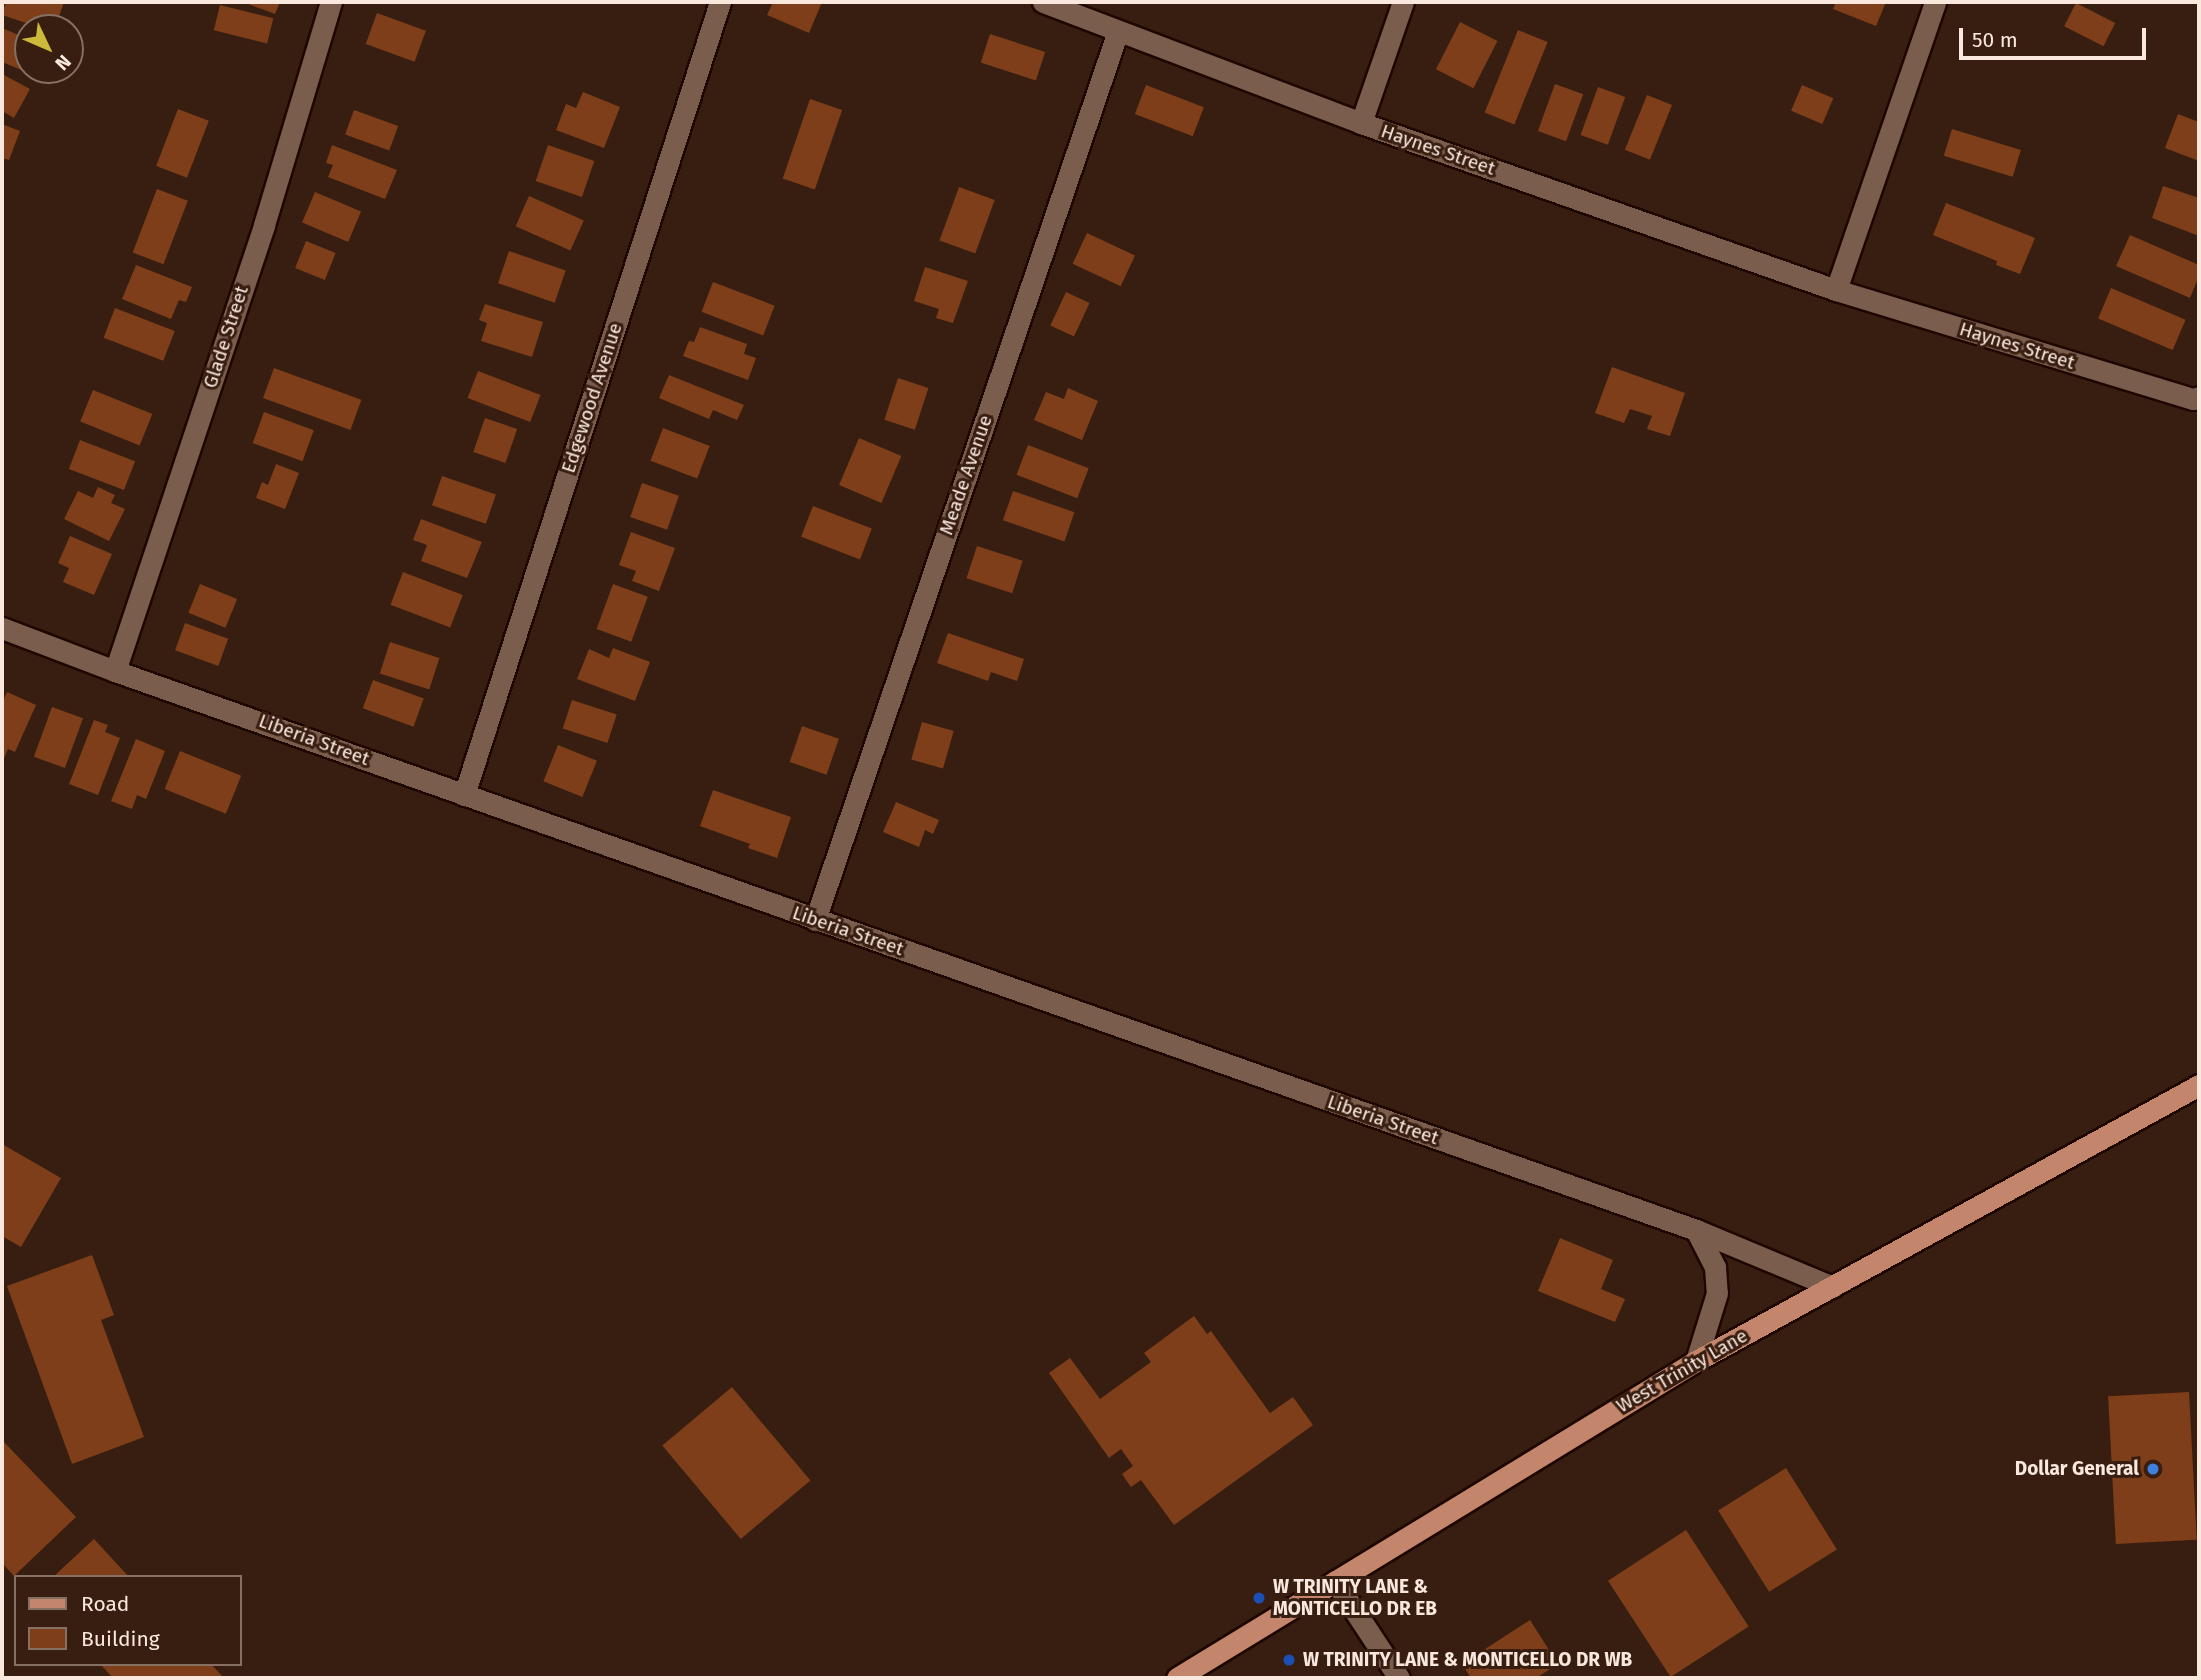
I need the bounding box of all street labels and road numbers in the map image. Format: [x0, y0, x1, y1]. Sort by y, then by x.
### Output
street label: Haynes Street [1378, 120, 1498, 180]
street label: Glade Street [199, 283, 253, 391]
street label: Haynes Street [1957, 318, 2077, 374]
street label: Edgewood Avenue [557, 320, 627, 476]
street label: Meade Avenue [935, 412, 997, 538]
street label: Liberia Street [256, 709, 372, 771]
street label: Liberia Street [789, 901, 907, 961]
street label: Liberia Street [1324, 1090, 1442, 1150]
street label: West Trinity Lane [1613, 1324, 1751, 1418]

